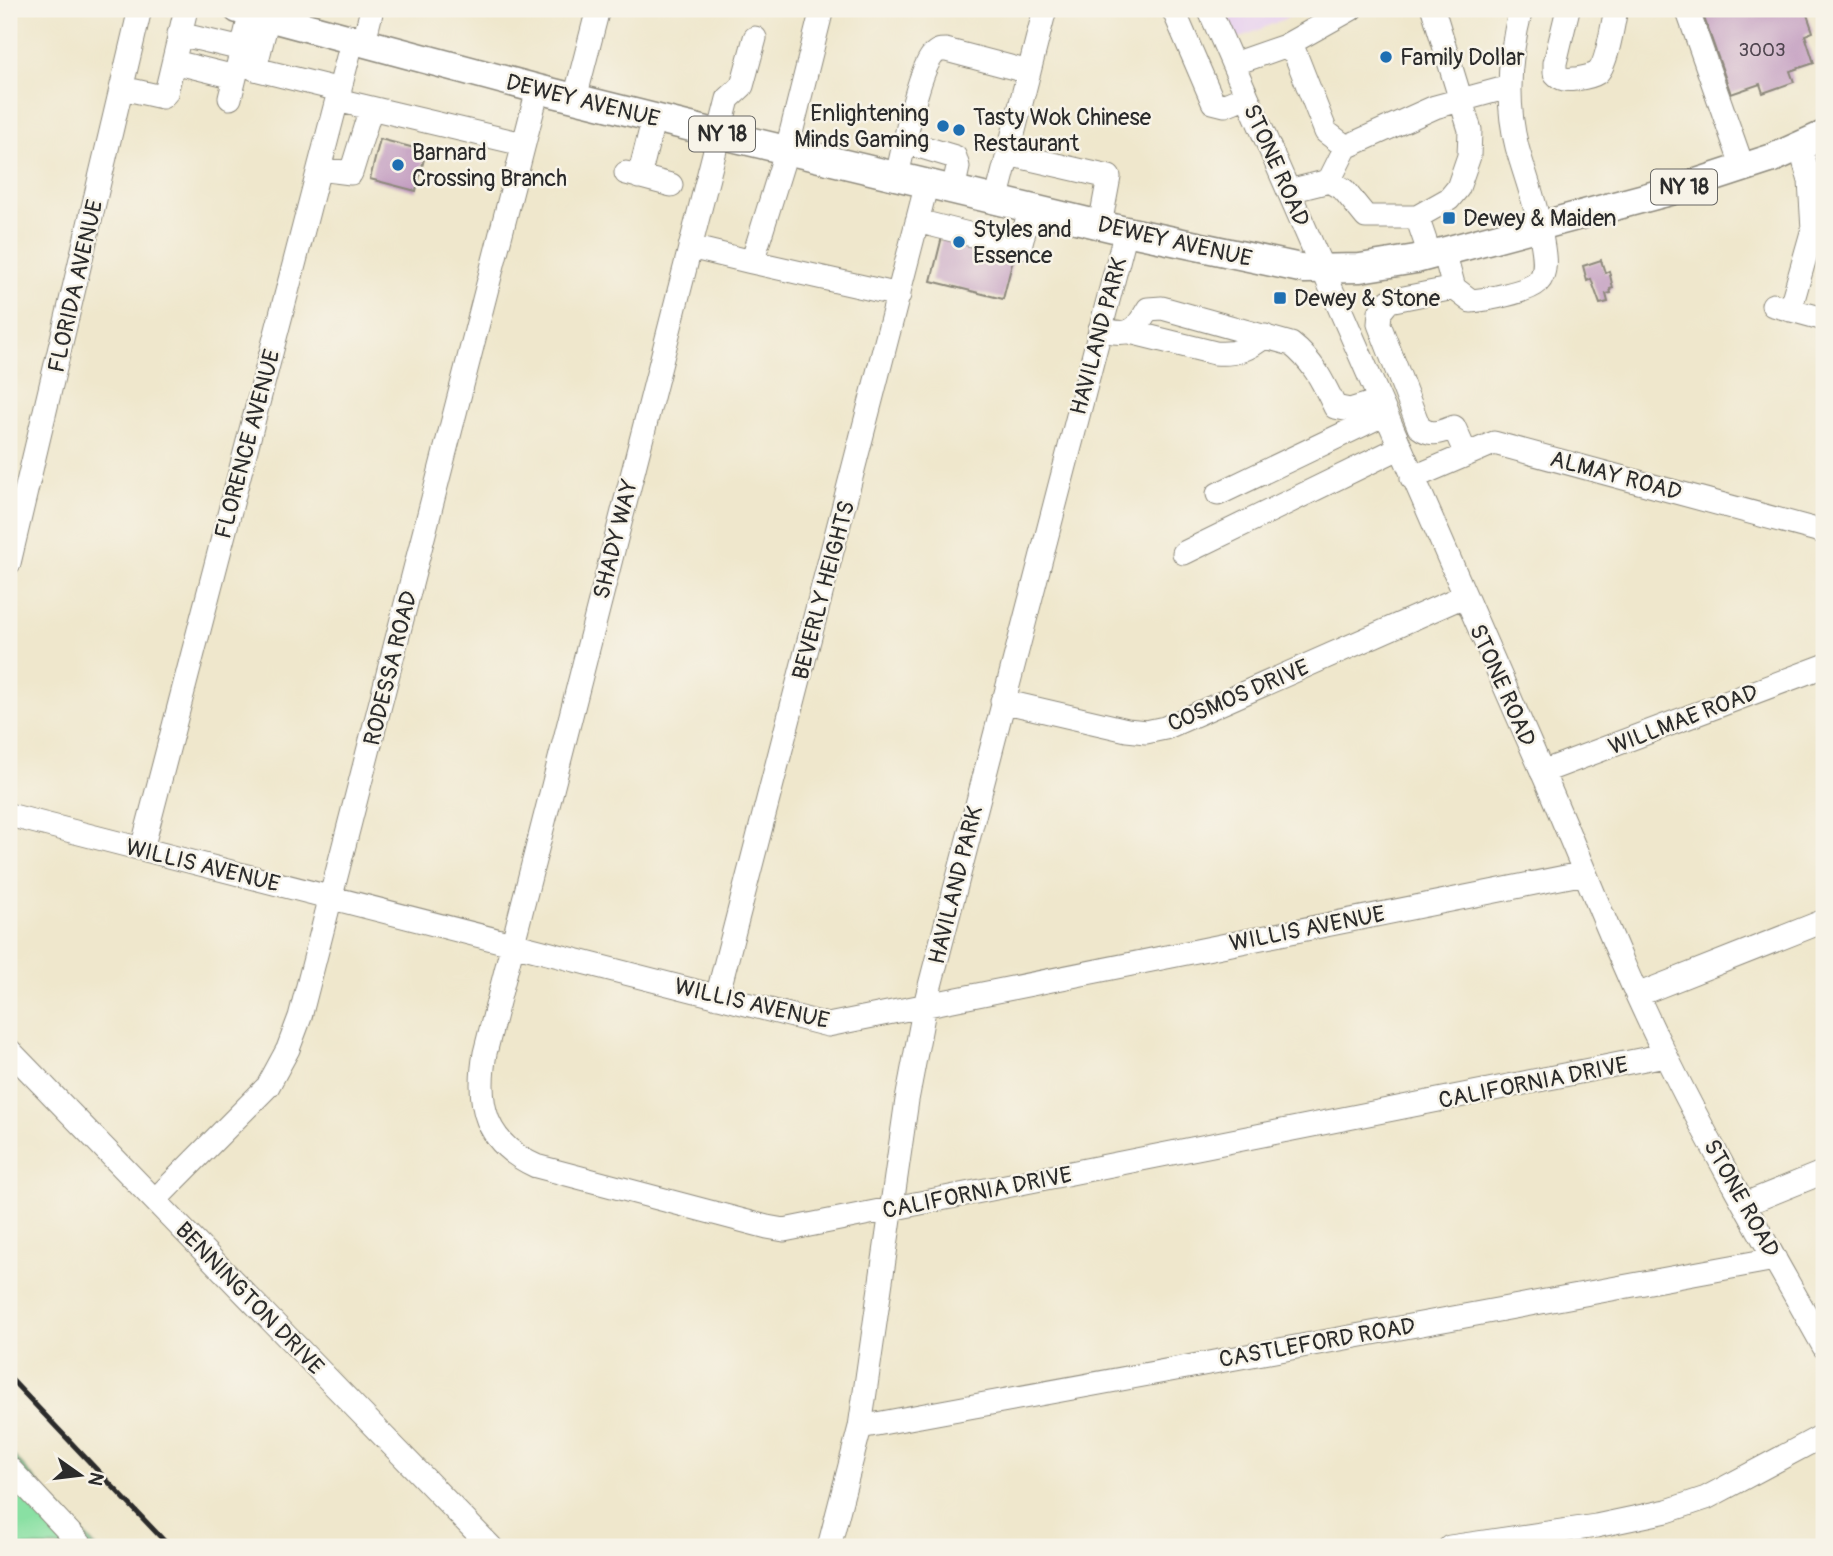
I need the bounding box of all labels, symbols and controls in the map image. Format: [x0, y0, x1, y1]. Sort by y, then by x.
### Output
house number: 3003 [1738, 38, 1786, 62]
place label: Family Dollar [1400, 43, 1525, 72]
marker: Family Dollar [1378, 49, 1394, 65]
street label: DEWEY AVENUE [503, 67, 663, 134]
place label: Enlightening Minds Gaming [794, 99, 929, 154]
street label: STONE ROAD [1237, 100, 1316, 231]
place label: Tasty Wok Chinese Restaurant [973, 103, 1152, 158]
road number: NY 18 [689, 116, 755, 152]
marker: Enlightening Minds Gaming [935, 118, 951, 134]
marker: Tasty Wok Chinese Restaurant [951, 122, 967, 138]
place label: Barnard Crossing Branch [412, 138, 567, 193]
marker: Barnard Crossing Branch [390, 157, 406, 173]
road number: NY 18 [1651, 170, 1717, 204]
street label: FLORIDA AVENUE [42, 197, 109, 375]
place label: Dewey & Maiden [1463, 204, 1617, 233]
street label: DEWEY AVENUE [1095, 210, 1255, 273]
marker: Dewey & Maiden [1441, 210, 1457, 226]
place label: Styles and Essence [973, 215, 1072, 270]
marker: Styles and Essence [951, 234, 967, 250]
street label: HAVILAND PARK [1064, 254, 1133, 418]
place label: Dewey & Stone [1294, 284, 1441, 313]
marker: Dewey & Stone [1272, 290, 1288, 306]
street label: FLORENCE AVENUE [208, 346, 287, 542]
street label: ALMAY ROAD [1547, 444, 1685, 507]
street label: SHADY WAY [587, 476, 644, 602]
street label: BEVERLY HEIGHTS [786, 498, 861, 683]
street label: RODESSA ROAD [357, 588, 424, 748]
street label: STONE ROAD [1463, 620, 1542, 751]
street label: COSMOS DRIVE [1163, 653, 1313, 738]
street label: WILLMAE ROAD [1604, 678, 1762, 761]
street label: HAVILAND PARK [922, 803, 989, 967]
street label: WILLIS AVENUE [123, 832, 283, 899]
street label: WILLIS AVENUE [1227, 899, 1387, 958]
street label: WILLIS AVENUE [672, 972, 832, 1035]
street label: CALIFORNIA DRIVE [1436, 1050, 1630, 1115]
street label: STONE ROAD [1697, 1134, 1786, 1262]
street label: CALIFORNIA DRIVE [880, 1160, 1074, 1225]
street label: BENNINGTON DRIVE [169, 1216, 330, 1381]
street label: CASTLEFORD ROAD [1217, 1311, 1417, 1374]
north arrow [46, 1440, 116, 1510]
text: N [82, 1470, 109, 1488]

